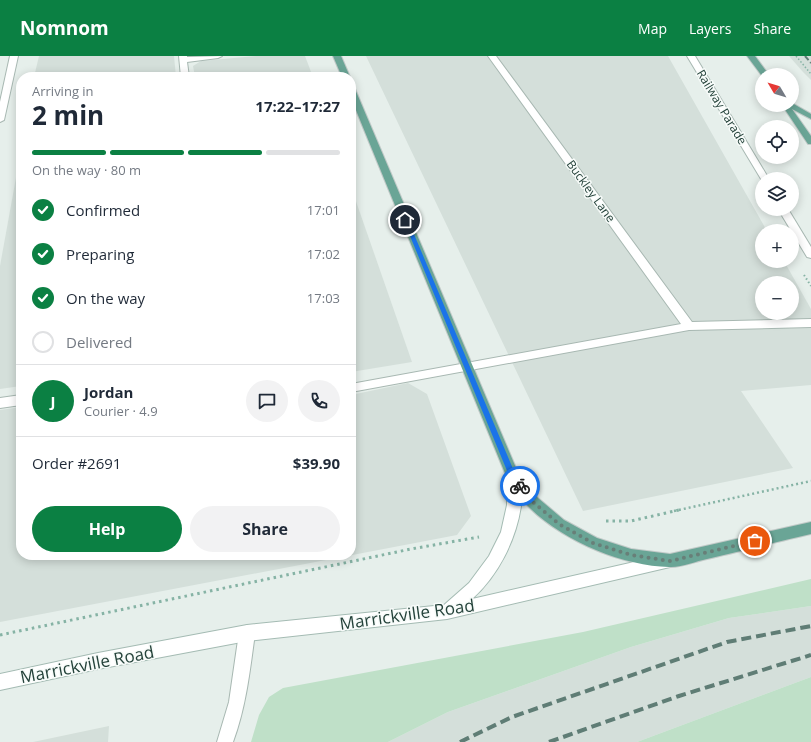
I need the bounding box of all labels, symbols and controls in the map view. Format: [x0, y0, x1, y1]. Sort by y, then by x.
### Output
text: Nomnom [20, 15, 109, 41]
text: Map [638, 19, 667, 38]
text: Layers [689, 19, 731, 38]
text: Share [753, 19, 791, 38]
street label: Railway Parade [693, 66, 751, 148]
north arrow [755, 68, 799, 112]
map controls [755, 68, 799, 320]
text: Arriving in [32, 82, 94, 100]
text: 17:22–17:27 [255, 96, 340, 116]
text: 2 min [32, 97, 104, 133]
button: locate [755, 120, 799, 164]
street label: Buckley Lane [563, 156, 620, 226]
text: On the way · 80 m [32, 161, 141, 179]
button: layers [755, 172, 799, 216]
icon: check [32, 199, 54, 221]
text: Confirmed [66, 200, 140, 220]
text: 17:01 [307, 201, 340, 219]
pin [388, 203, 422, 237]
icon: home [394, 209, 416, 231]
button: + [755, 224, 799, 268]
icon: check [32, 243, 54, 265]
text: Preparing [66, 244, 134, 264]
text: 17:02 [307, 245, 340, 263]
button: − [755, 276, 799, 320]
icon: check [32, 287, 54, 309]
text: On the way [66, 288, 145, 308]
text: 17:03 [307, 289, 340, 307]
text: Delivered [66, 332, 133, 352]
button: chat [246, 380, 288, 422]
button: phone [298, 380, 340, 422]
text: Jordan [84, 382, 133, 402]
text: J [51, 391, 55, 411]
text: Courier · 4.9 [84, 402, 158, 420]
text: Order #2691 [32, 453, 121, 473]
text: $39.90 [293, 453, 340, 473]
courier [500, 466, 540, 506]
icon: bike [509, 475, 531, 497]
button: Help [32, 506, 182, 552]
button: Share [190, 506, 340, 552]
pin [738, 524, 772, 558]
icon: bag [744, 530, 766, 552]
street label: Marrickville Road [338, 593, 476, 635]
street label: Marrickville Road [18, 640, 156, 688]

